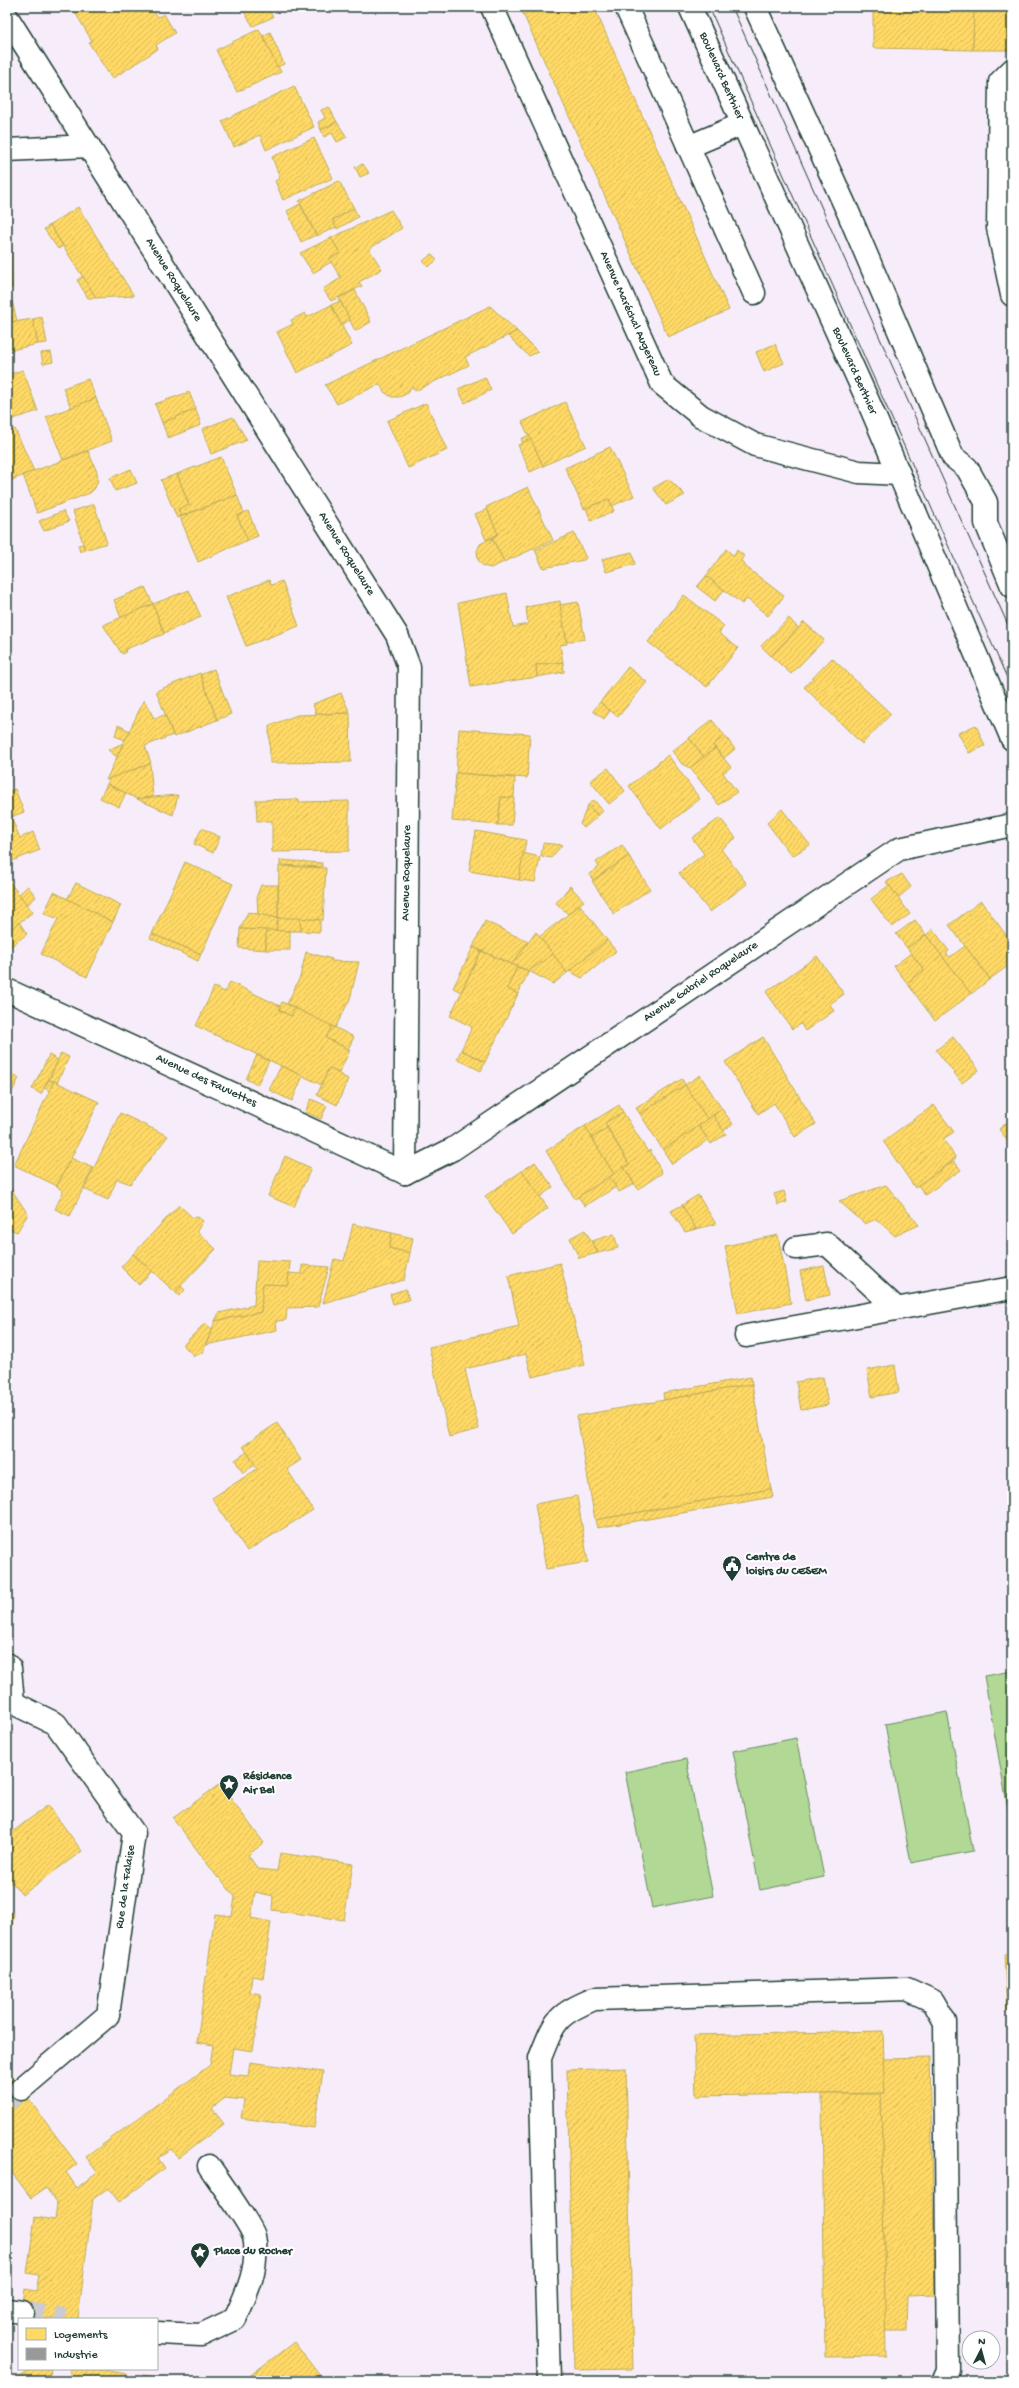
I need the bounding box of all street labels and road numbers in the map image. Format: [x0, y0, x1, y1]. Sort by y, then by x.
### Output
street label: Boulevard Berthier [695, 29, 747, 123]
street label: Avenue Roquelaure [142, 236, 205, 325]
street label: Avenue Maréchal Augereau [596, 249, 664, 379]
street label: Boulevard Berthier [828, 324, 880, 418]
street label: Avenue Roquelaure [315, 510, 378, 599]
street label: Avenue Roquelaure [399, 824, 415, 921]
street label: Avenue Gabriel Roquelaure [641, 938, 762, 1026]
street label: Avenue des Fauvettes [153, 1051, 259, 1111]
street label: Rue de la Falaise [113, 1843, 139, 1930]

